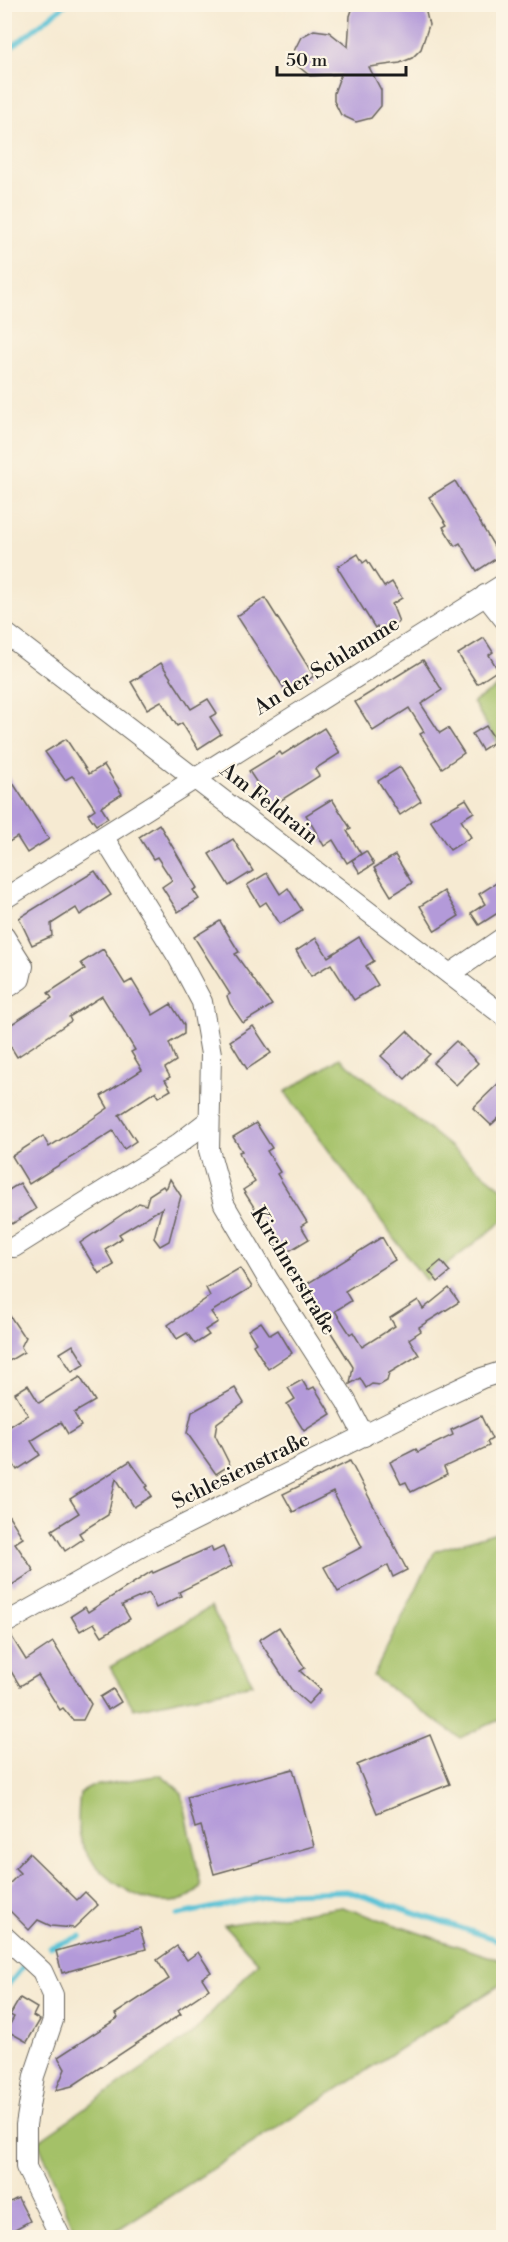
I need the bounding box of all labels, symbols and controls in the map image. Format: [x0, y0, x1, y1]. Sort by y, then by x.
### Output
scale bar [277, 39, 406, 77]
text: 50 m [286, 49, 328, 72]
street label: An der Schlamme [249, 611, 404, 722]
street label: Am Feldrain [214, 757, 324, 851]
street label: Kirchnerstraße [245, 1202, 341, 1340]
street label: Schlesienstraße [168, 1426, 314, 1516]

